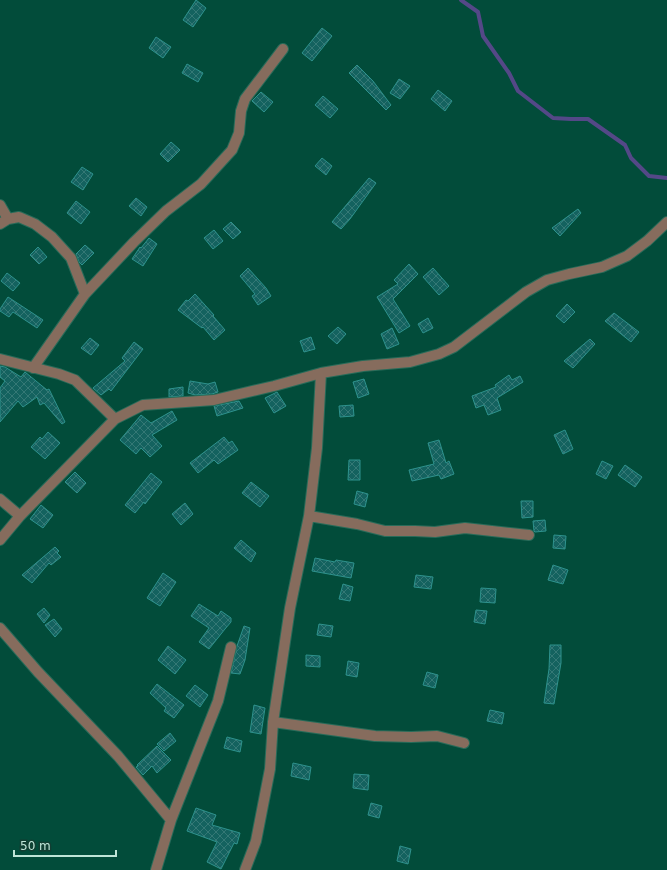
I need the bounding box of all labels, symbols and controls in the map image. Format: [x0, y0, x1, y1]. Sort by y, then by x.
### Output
scale bar [14, 832, 116, 858]
text: 50 m [20, 839, 51, 853]

